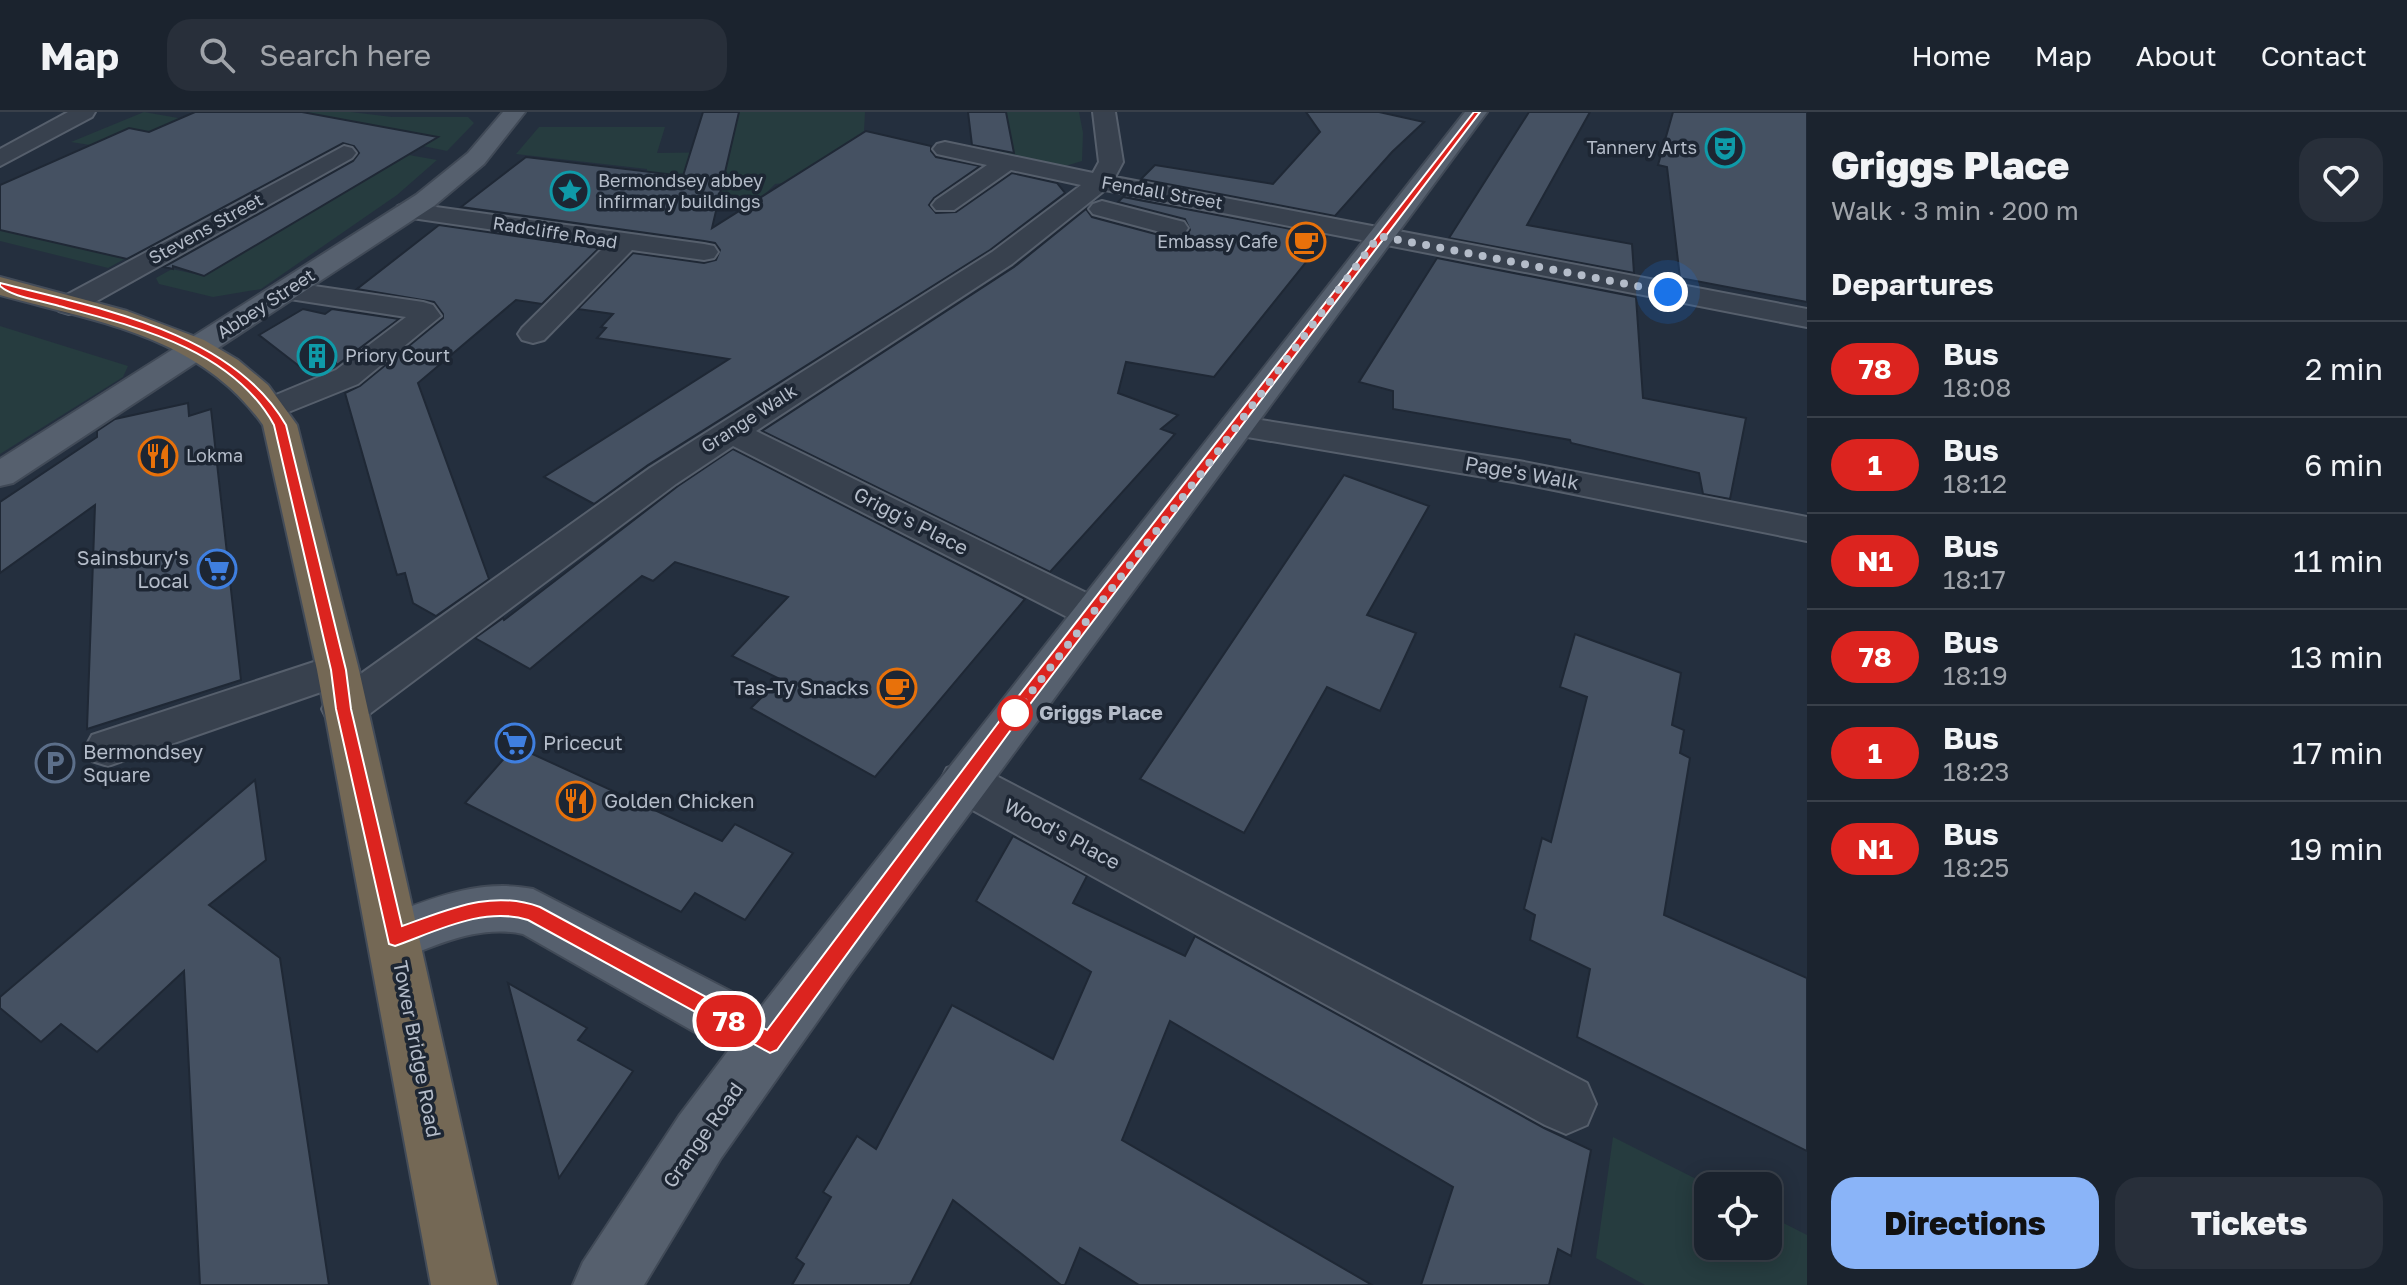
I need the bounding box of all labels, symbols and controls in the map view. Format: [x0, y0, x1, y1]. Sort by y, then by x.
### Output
search box [167, 19, 727, 91]
text: Map [40, 33, 119, 78]
icon: search [195, 33, 239, 77]
text: Search here [259, 37, 431, 73]
text: Home [1912, 39, 1991, 72]
text: Map [2035, 39, 2092, 72]
text: About [2136, 39, 2217, 72]
text: Contact [2261, 39, 2367, 72]
theatre icon: Tannery Arts [1704, 127, 1746, 169]
place label: Tannery Arts [1586, 136, 1697, 158]
button: heart [2299, 138, 2383, 222]
text: Griggs Place [1831, 142, 2069, 187]
place label: Bermondsey abbey infirmary buildings [598, 169, 763, 212]
place icon: Bermondsey abbey infirmary buildings [549, 170, 591, 212]
street label: Fendall Street [1100, 171, 1224, 213]
street label: Stevens Street [145, 188, 266, 269]
text: Walk · 3 min · 200 m [1831, 195, 2079, 226]
street label: Radcliffe Road [491, 211, 619, 253]
cafe icon: Embassy Cafe [1285, 221, 1327, 263]
place label: Embassy Cafe [1157, 230, 1278, 252]
street label: Abbey Street [212, 263, 318, 343]
text: Departures [1831, 266, 1994, 302]
your location [1648, 272, 1688, 312]
building icon: Priory Court [296, 335, 338, 377]
text: Bus [1943, 336, 1999, 372]
place label: Priory Court [345, 344, 450, 366]
text: 2 min [2305, 351, 2383, 387]
text: 78 [1858, 352, 1892, 385]
text: 18:08 [1943, 372, 2011, 403]
street label: Grange Walk [697, 379, 800, 457]
text: Bus [1943, 432, 1999, 468]
restaurant icon: Lokma [137, 435, 179, 477]
place label: Lokma [186, 444, 243, 466]
text: 6 min [2304, 447, 2383, 483]
text: 1 [1868, 448, 1882, 481]
street label: Page's Walk [1463, 450, 1581, 494]
text: 18:12 [1943, 468, 2007, 499]
street label: Grigg's Place [850, 481, 973, 559]
text: Bus [1943, 528, 1999, 564]
text: 11 min [2293, 543, 2383, 579]
text: N1 [1857, 544, 1893, 577]
place label: Sainsbury's Local [77, 545, 189, 592]
supermarket icon: Sainsbury's Local [196, 548, 238, 590]
text: 18:17 [1943, 564, 2006, 595]
text: Bus [1943, 624, 1999, 660]
text: 13 min [2290, 639, 2383, 675]
text: 78 [1858, 640, 1892, 673]
text: 18:19 [1943, 660, 2008, 691]
cafe icon: Tas-Ty Snacks [876, 667, 918, 709]
place label: Tas-Ty Snacks [733, 675, 869, 699]
marker: Griggs Place [998, 696, 1032, 730]
place label: Griggs Place [1039, 700, 1163, 724]
text: Bus [1943, 720, 1999, 756]
supermarket icon: Pricecut [494, 722, 536, 764]
place label: Pricecut [543, 730, 623, 754]
text: 17 min [2292, 735, 2383, 771]
text: 1 [1868, 736, 1882, 769]
place label: Bermondsey Square [83, 739, 203, 786]
parking icon: Bermondsey Square [34, 742, 76, 784]
text: 18:23 [1943, 756, 2010, 787]
restaurant icon: Golden Chicken [555, 780, 597, 822]
place label: Golden Chicken [604, 788, 754, 812]
street label: Wood's Place [1000, 792, 1125, 874]
text: Bus [1943, 816, 1999, 852]
text: 19 min [2290, 831, 2383, 867]
text: N1 [1857, 832, 1893, 865]
text: 18:25 [1943, 852, 2009, 883]
street label: Tower Bridge Road [389, 958, 447, 1139]
line badge: 78 [693, 995, 765, 1047]
text: 78 [712, 1004, 746, 1037]
street label: Grange Road [657, 1077, 747, 1192]
map controls [1694, 1172, 1782, 1260]
button: locate [1694, 1172, 1782, 1260]
button: Directions [1831, 1177, 2099, 1269]
button: Tickets [2115, 1177, 2383, 1269]

